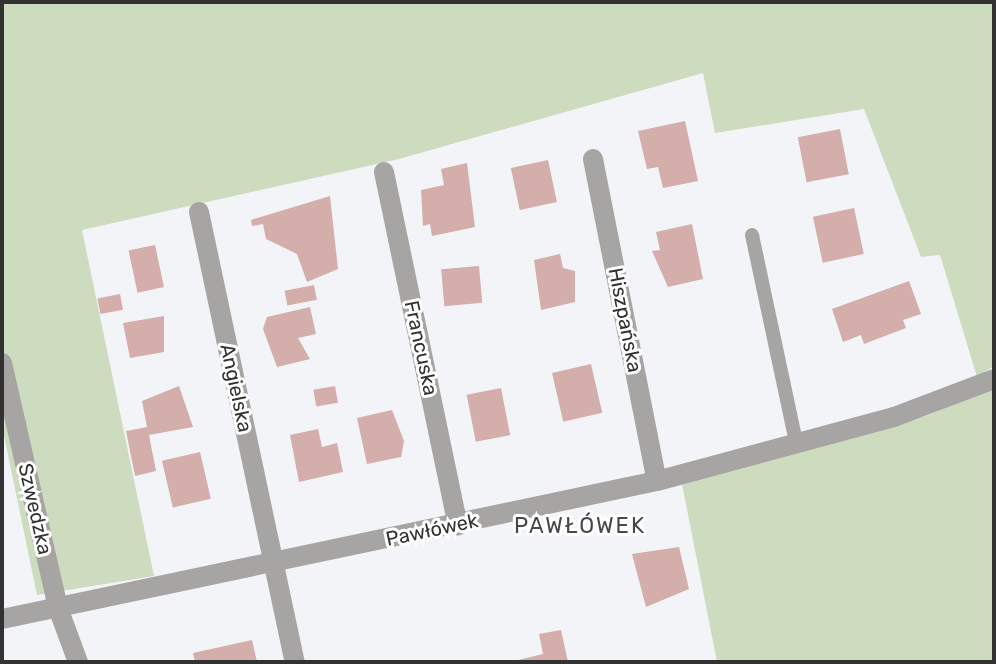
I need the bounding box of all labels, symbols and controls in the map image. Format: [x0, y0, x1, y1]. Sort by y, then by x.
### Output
street label: Hiszpańska [603, 266, 647, 374]
street label: Francuska [399, 298, 443, 398]
street label: Angielska [215, 342, 257, 434]
street label: Szwedzka [13, 461, 57, 557]
street label: Pawłówek [384, 509, 480, 551]
district label: PAWŁÓWEK [514, 513, 646, 539]

